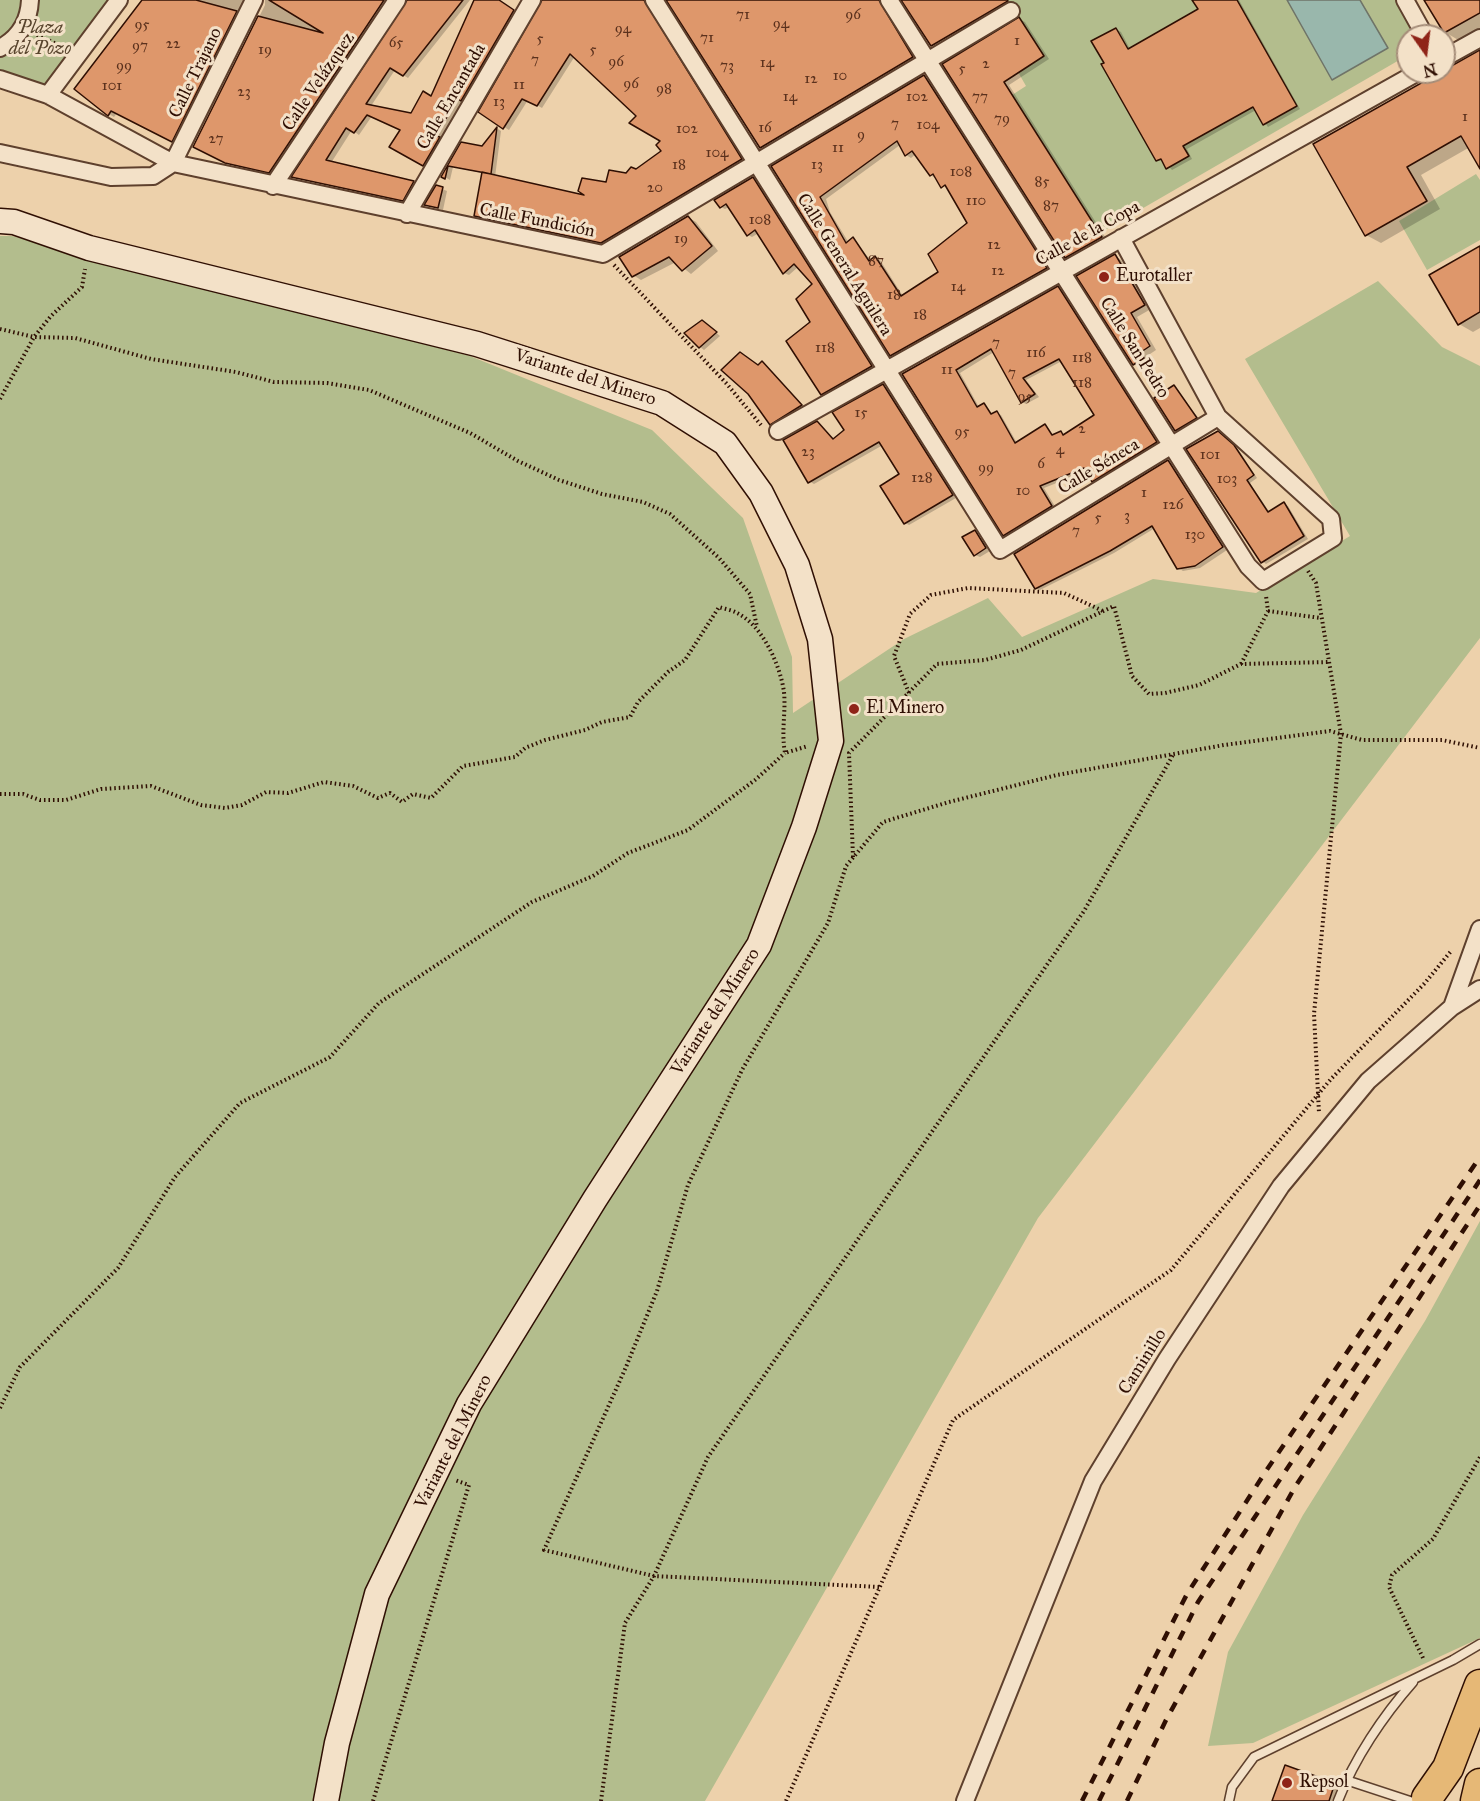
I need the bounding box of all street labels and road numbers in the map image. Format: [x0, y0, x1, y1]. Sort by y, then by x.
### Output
street label: Calle Trajano [165, 24, 227, 122]
street label: Calle Velázquez [278, 29, 360, 135]
street label: Calle Encantada [413, 40, 491, 154]
street label: Calle General Aguilera [791, 190, 897, 340]
street label: Calle de la Copa [1032, 196, 1144, 272]
street label: Calle Fundición [477, 199, 597, 243]
street label: Calle San Pedro [1094, 294, 1174, 402]
street label: Variante del Minero [512, 345, 658, 411]
street label: Calle Séneca [1054, 434, 1144, 500]
street label: Variante del Minero [667, 944, 765, 1080]
street label: Caminillo [1114, 1325, 1172, 1399]
street label: Variante del Minero [411, 1371, 497, 1513]

